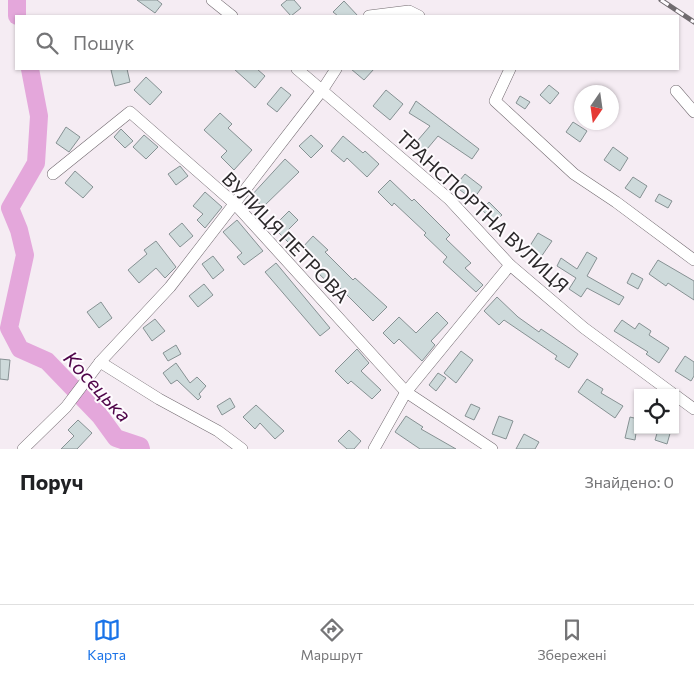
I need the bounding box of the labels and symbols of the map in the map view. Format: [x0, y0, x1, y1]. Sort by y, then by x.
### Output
north arrow [574, 85, 619, 130]
street label: ТРАНСПОРТНА ВУЛИЦЯ [392, 125, 574, 297]
street label: ВУЛИЦЯ ПЕТРОВА [218, 167, 354, 307]
water label: Косецька [59, 346, 137, 426]

